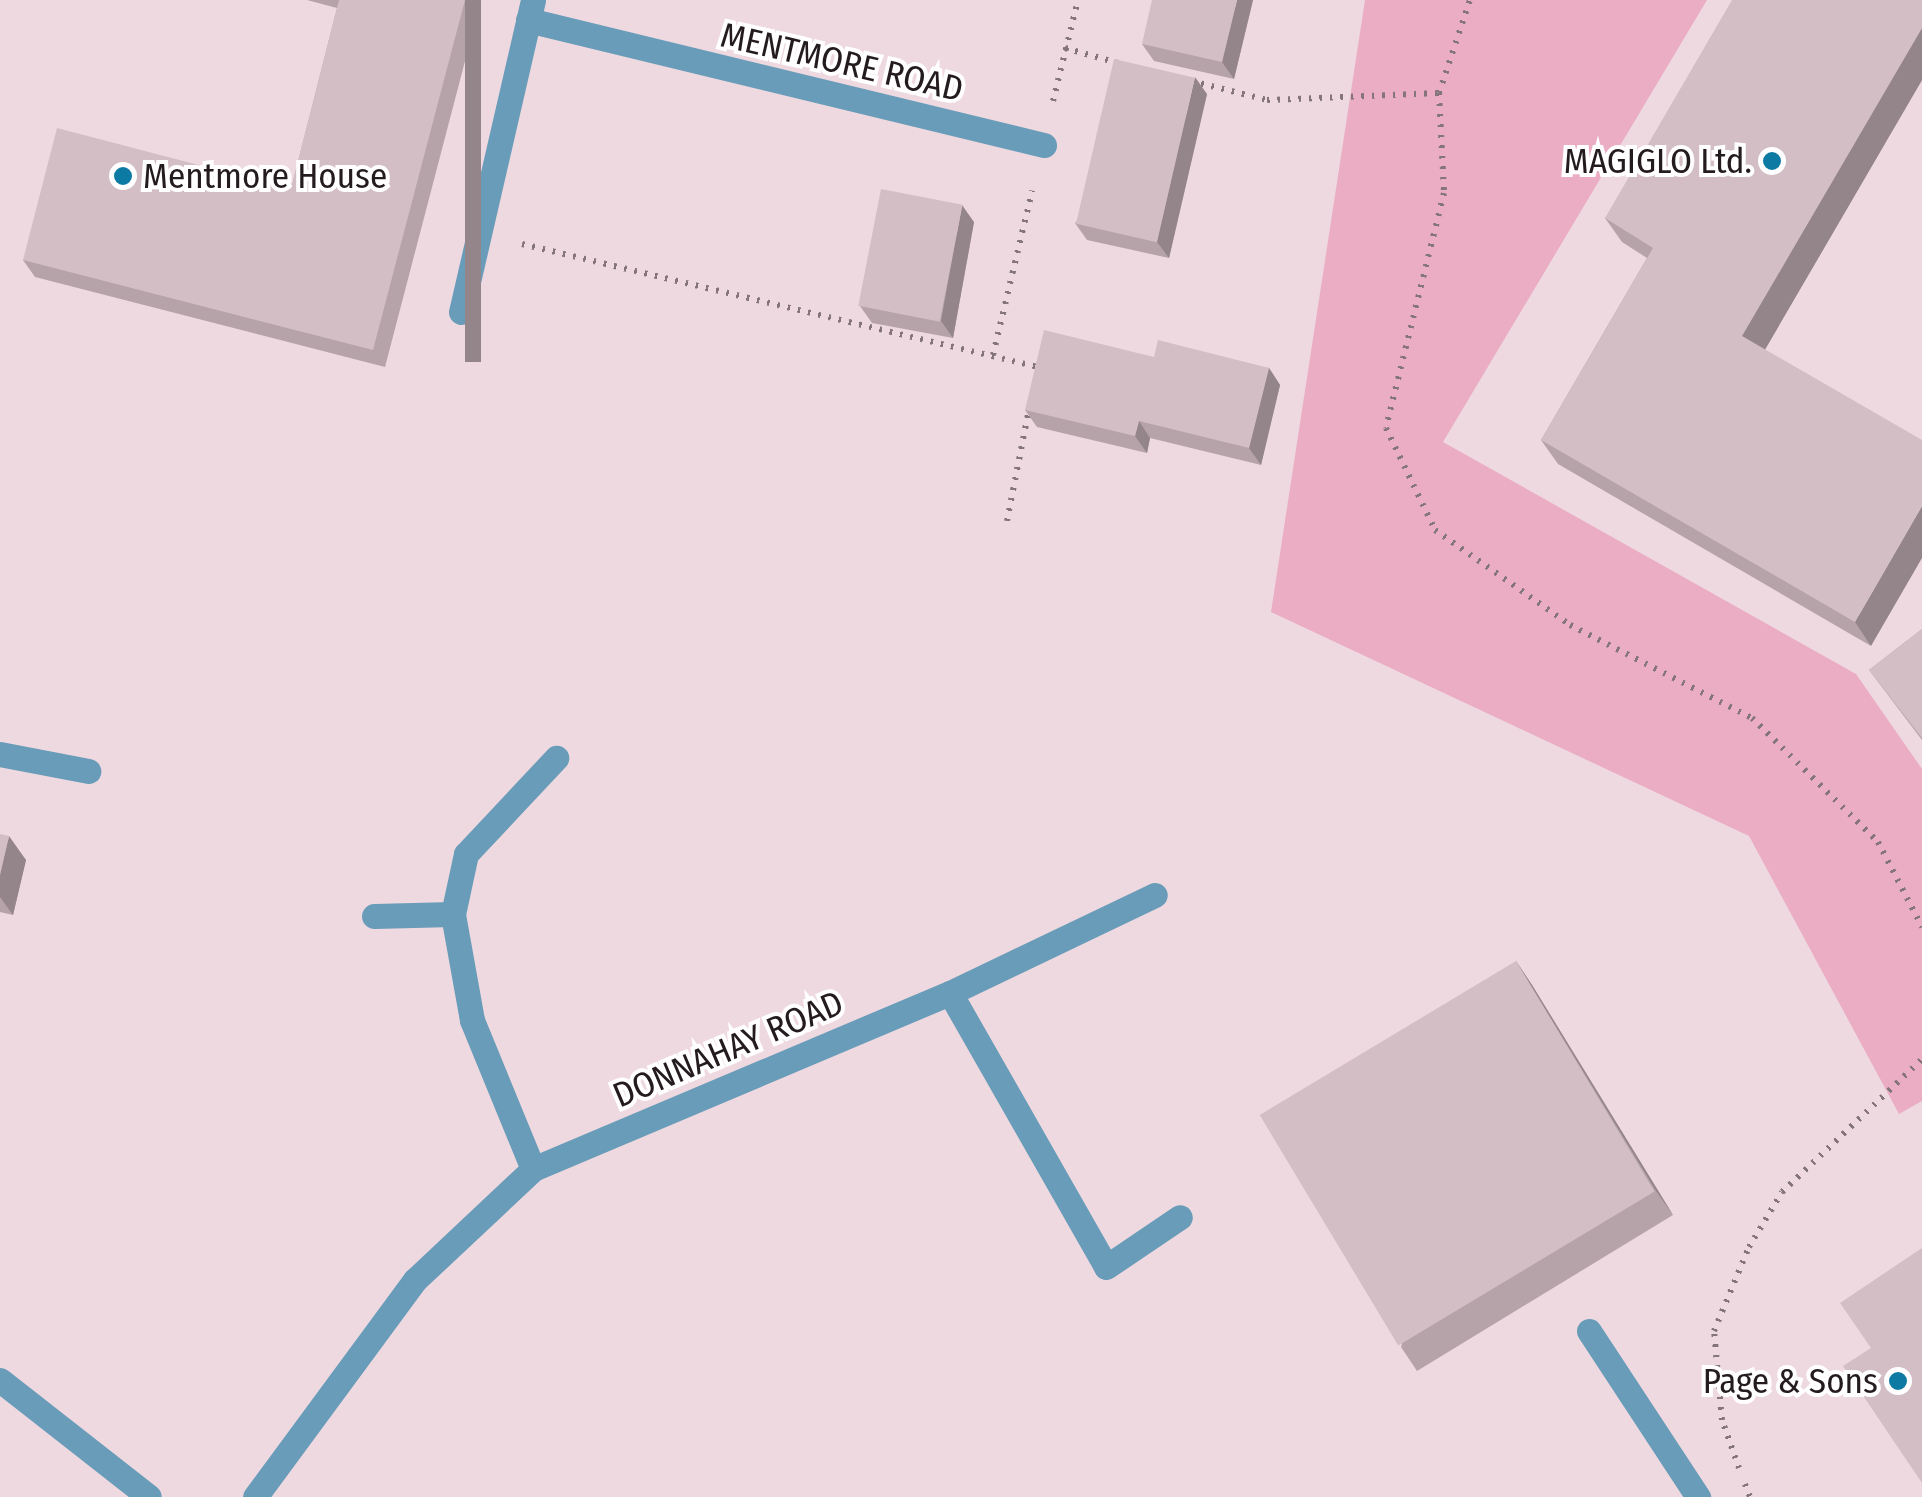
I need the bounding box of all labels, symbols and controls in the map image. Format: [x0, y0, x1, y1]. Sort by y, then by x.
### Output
street label: MENTMORE ROAD [717, 14, 967, 110]
place label: MAGIGLO Ltd. [1564, 140, 1752, 182]
marker: MAGIGLO Ltd. [1761, 150, 1783, 172]
place label: Mentmore House [143, 155, 387, 197]
marker: Mentmore House [112, 165, 134, 187]
street label: DONNAHAY ROAD [607, 982, 849, 1116]
place label: Page & Sons [1703, 1360, 1878, 1402]
marker: Page & Sons [1887, 1370, 1909, 1392]

